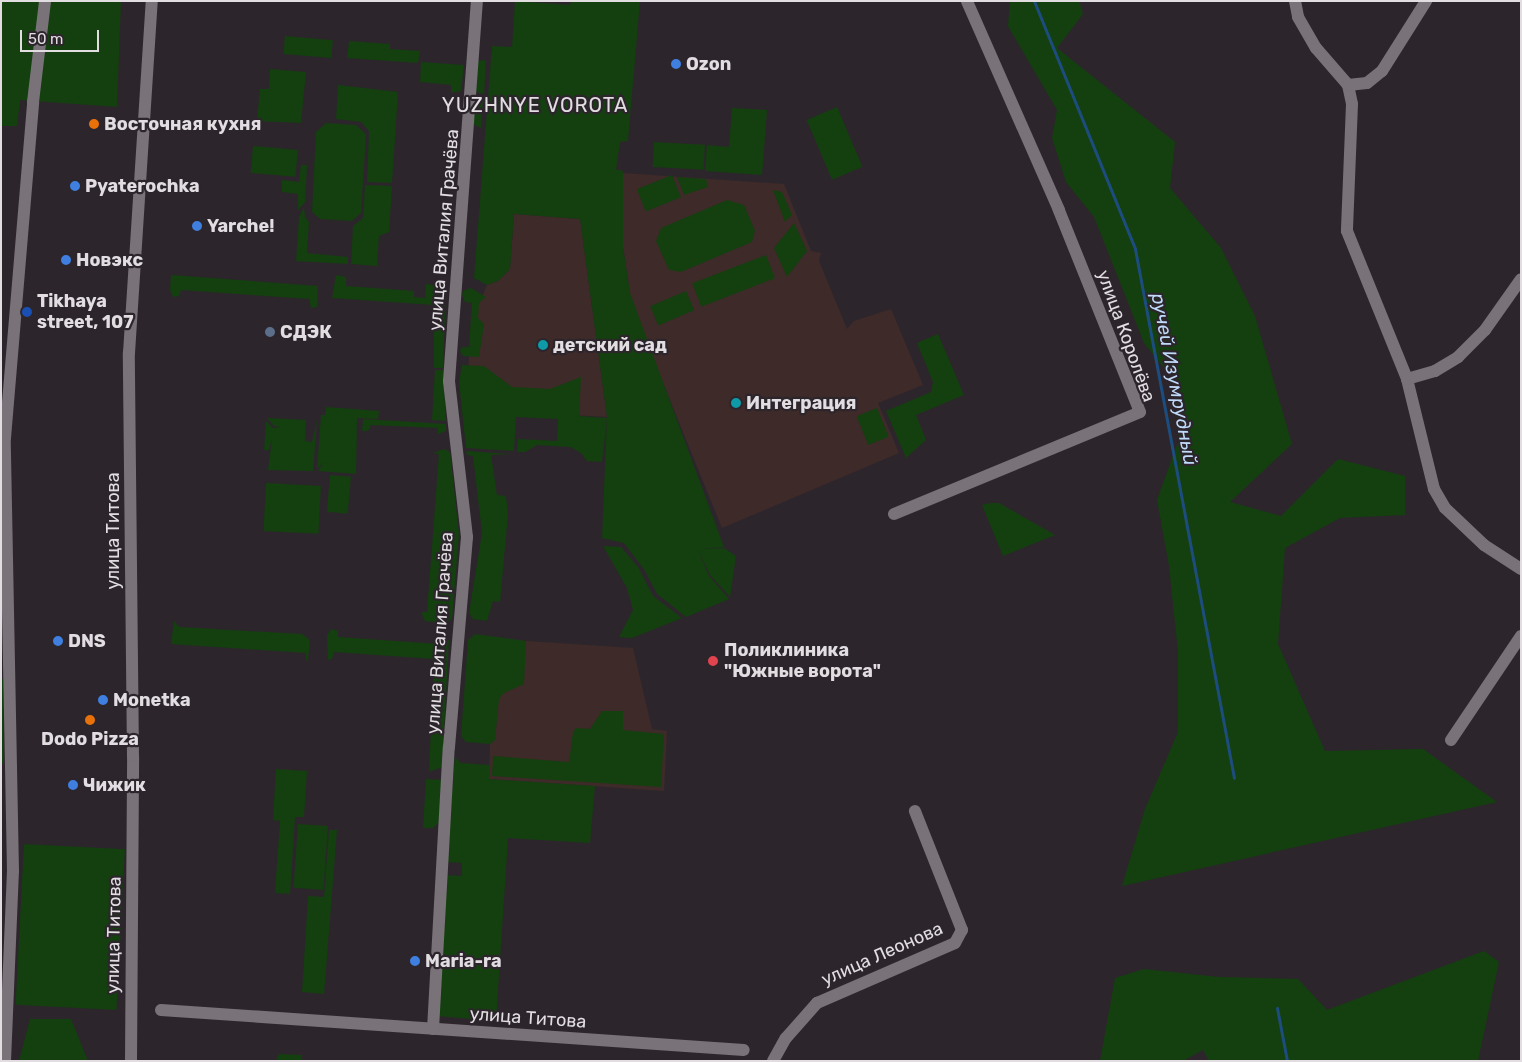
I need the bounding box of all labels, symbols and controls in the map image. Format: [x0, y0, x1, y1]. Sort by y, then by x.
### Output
scale bar [22, 20, 101, 52]
text: 50 m [28, 30, 63, 48]
place label: Ozon [686, 53, 731, 75]
marker: Ozon [670, 58, 682, 70]
district label: YUZHNYE VOROTA [440, 93, 630, 117]
place label: Восточная кухня [104, 113, 261, 135]
marker: Восточная кухня [88, 118, 100, 130]
street label: улица Виталия Грачёва [424, 128, 464, 332]
place label: Pyaterochka [85, 175, 200, 197]
marker: Pyaterochka [69, 180, 81, 192]
place label: Yarche! [207, 215, 274, 237]
marker: Yarche! [191, 220, 203, 232]
place label: Новэкс [76, 249, 143, 271]
marker: Новэкс [60, 254, 72, 266]
street label: улица Королёва [1092, 267, 1160, 405]
place label: Tikhaya street, 107 [37, 291, 134, 334]
water label: ручей Изумрудный [1146, 291, 1202, 467]
marker: Tikhaya street, 107 [21, 306, 33, 318]
place label: СДЭК [280, 321, 332, 343]
marker: СДЭК [264, 326, 276, 338]
place label: детский сад [553, 334, 667, 356]
marker: детский сад [537, 339, 549, 351]
place label: Интеграция [746, 392, 856, 414]
marker: Интеграция [730, 397, 742, 409]
street label: улица Титова [102, 472, 124, 590]
street label: улица Виталия Грачёва [422, 531, 458, 735]
place label: DNS [68, 630, 106, 652]
marker: DNS [52, 635, 64, 647]
place label: Поликлиника "Южные ворота" [724, 640, 881, 682]
marker: Поликлиника "Южные ворота" [706, 654, 720, 668]
place label: Monetka [113, 689, 191, 711]
marker: Monetka [97, 694, 109, 706]
marker: Dodo Pizza [84, 714, 96, 726]
place label: Dodo Pizza [41, 728, 139, 750]
place label: Чижик [83, 774, 146, 796]
marker: Чижик [67, 779, 79, 791]
street label: улица Титова [102, 876, 126, 994]
street label: улица Леонова [818, 918, 946, 990]
place label: Maria-ra [425, 950, 502, 972]
marker: Maria-ra [409, 955, 421, 967]
street label: улица Титова [469, 1003, 587, 1033]

